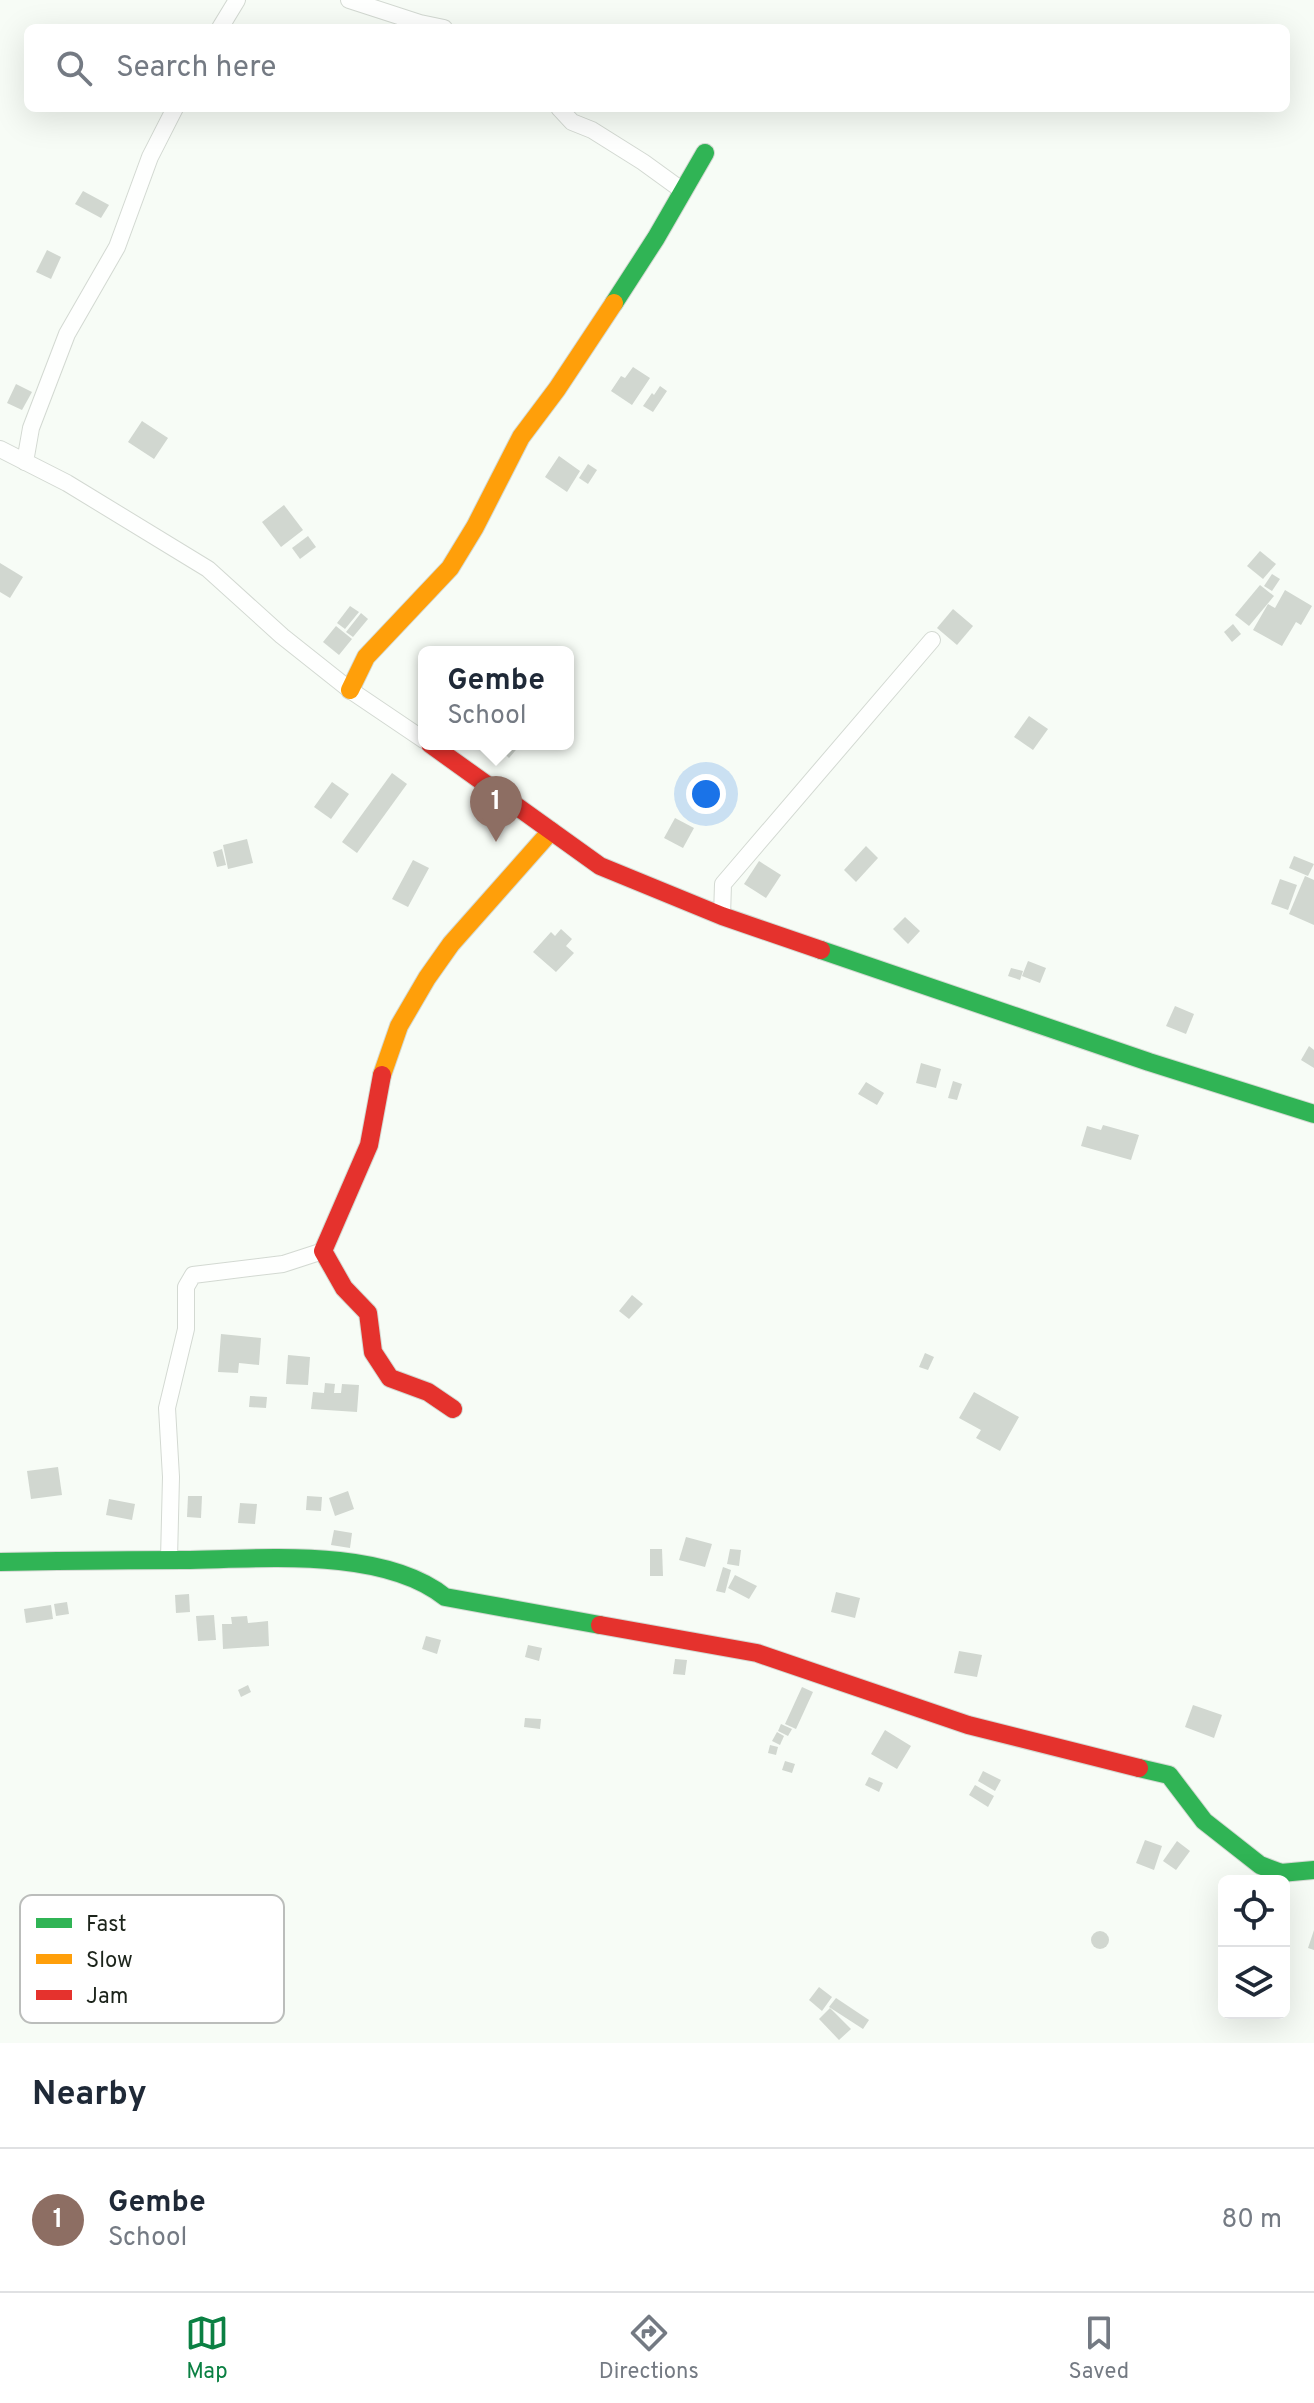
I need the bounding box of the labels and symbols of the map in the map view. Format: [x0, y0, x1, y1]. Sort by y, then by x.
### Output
your location [686, 774, 726, 814]
pin: 1 [470, 776, 522, 842]
legend [20, 1895, 284, 2023]
text: Fast [86, 1912, 127, 1939]
text: Slow [86, 1948, 133, 1975]
text: Jam [86, 1984, 129, 2011]

